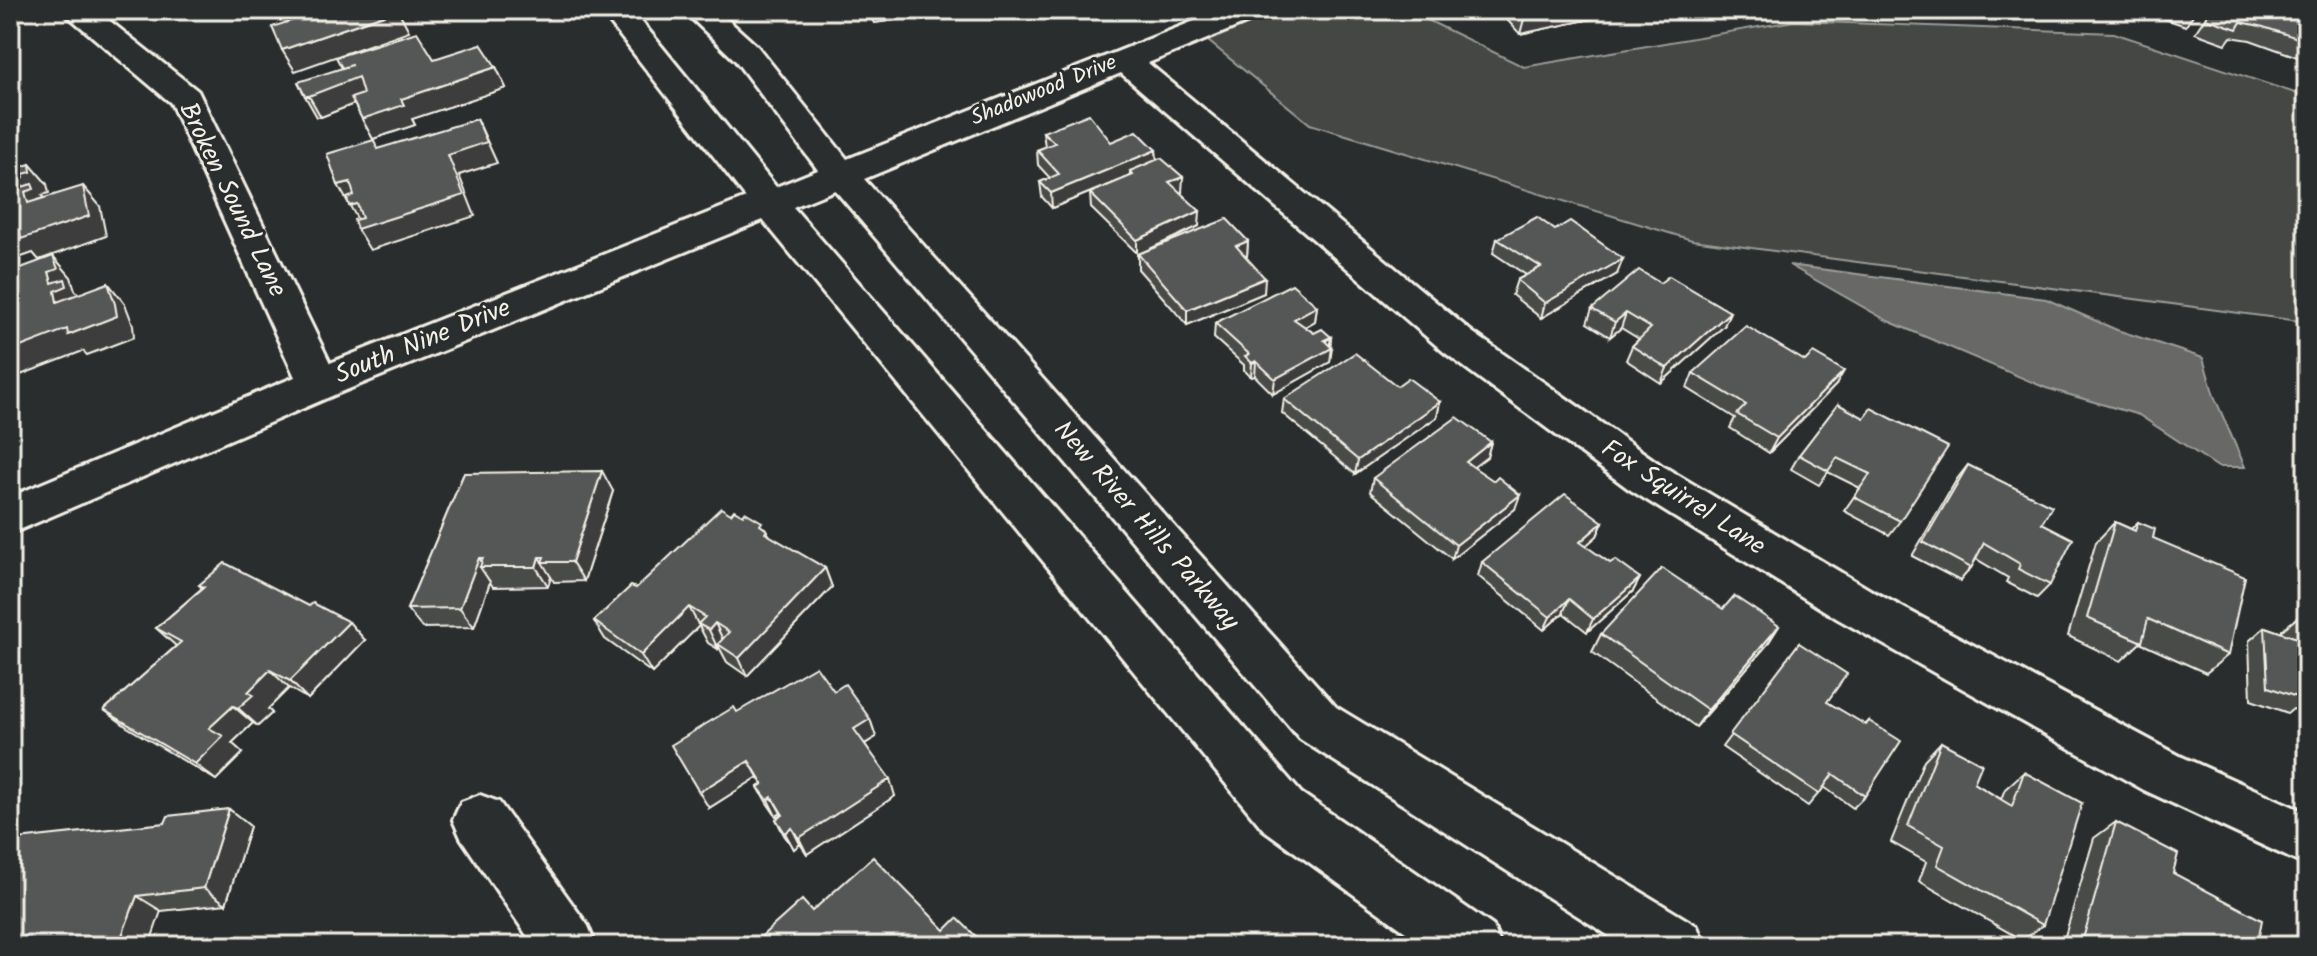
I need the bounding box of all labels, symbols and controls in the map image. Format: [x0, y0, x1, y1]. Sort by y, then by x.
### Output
street label: Shadowood Drive [966, 46, 1123, 136]
street label: Broken Sound Lane [167, 95, 298, 305]
street label: South Nine Drive [329, 287, 518, 396]
street label: New River Hills Parkway [1043, 411, 1250, 641]
street label: Fox Squirrel Lane [1592, 429, 1774, 567]

